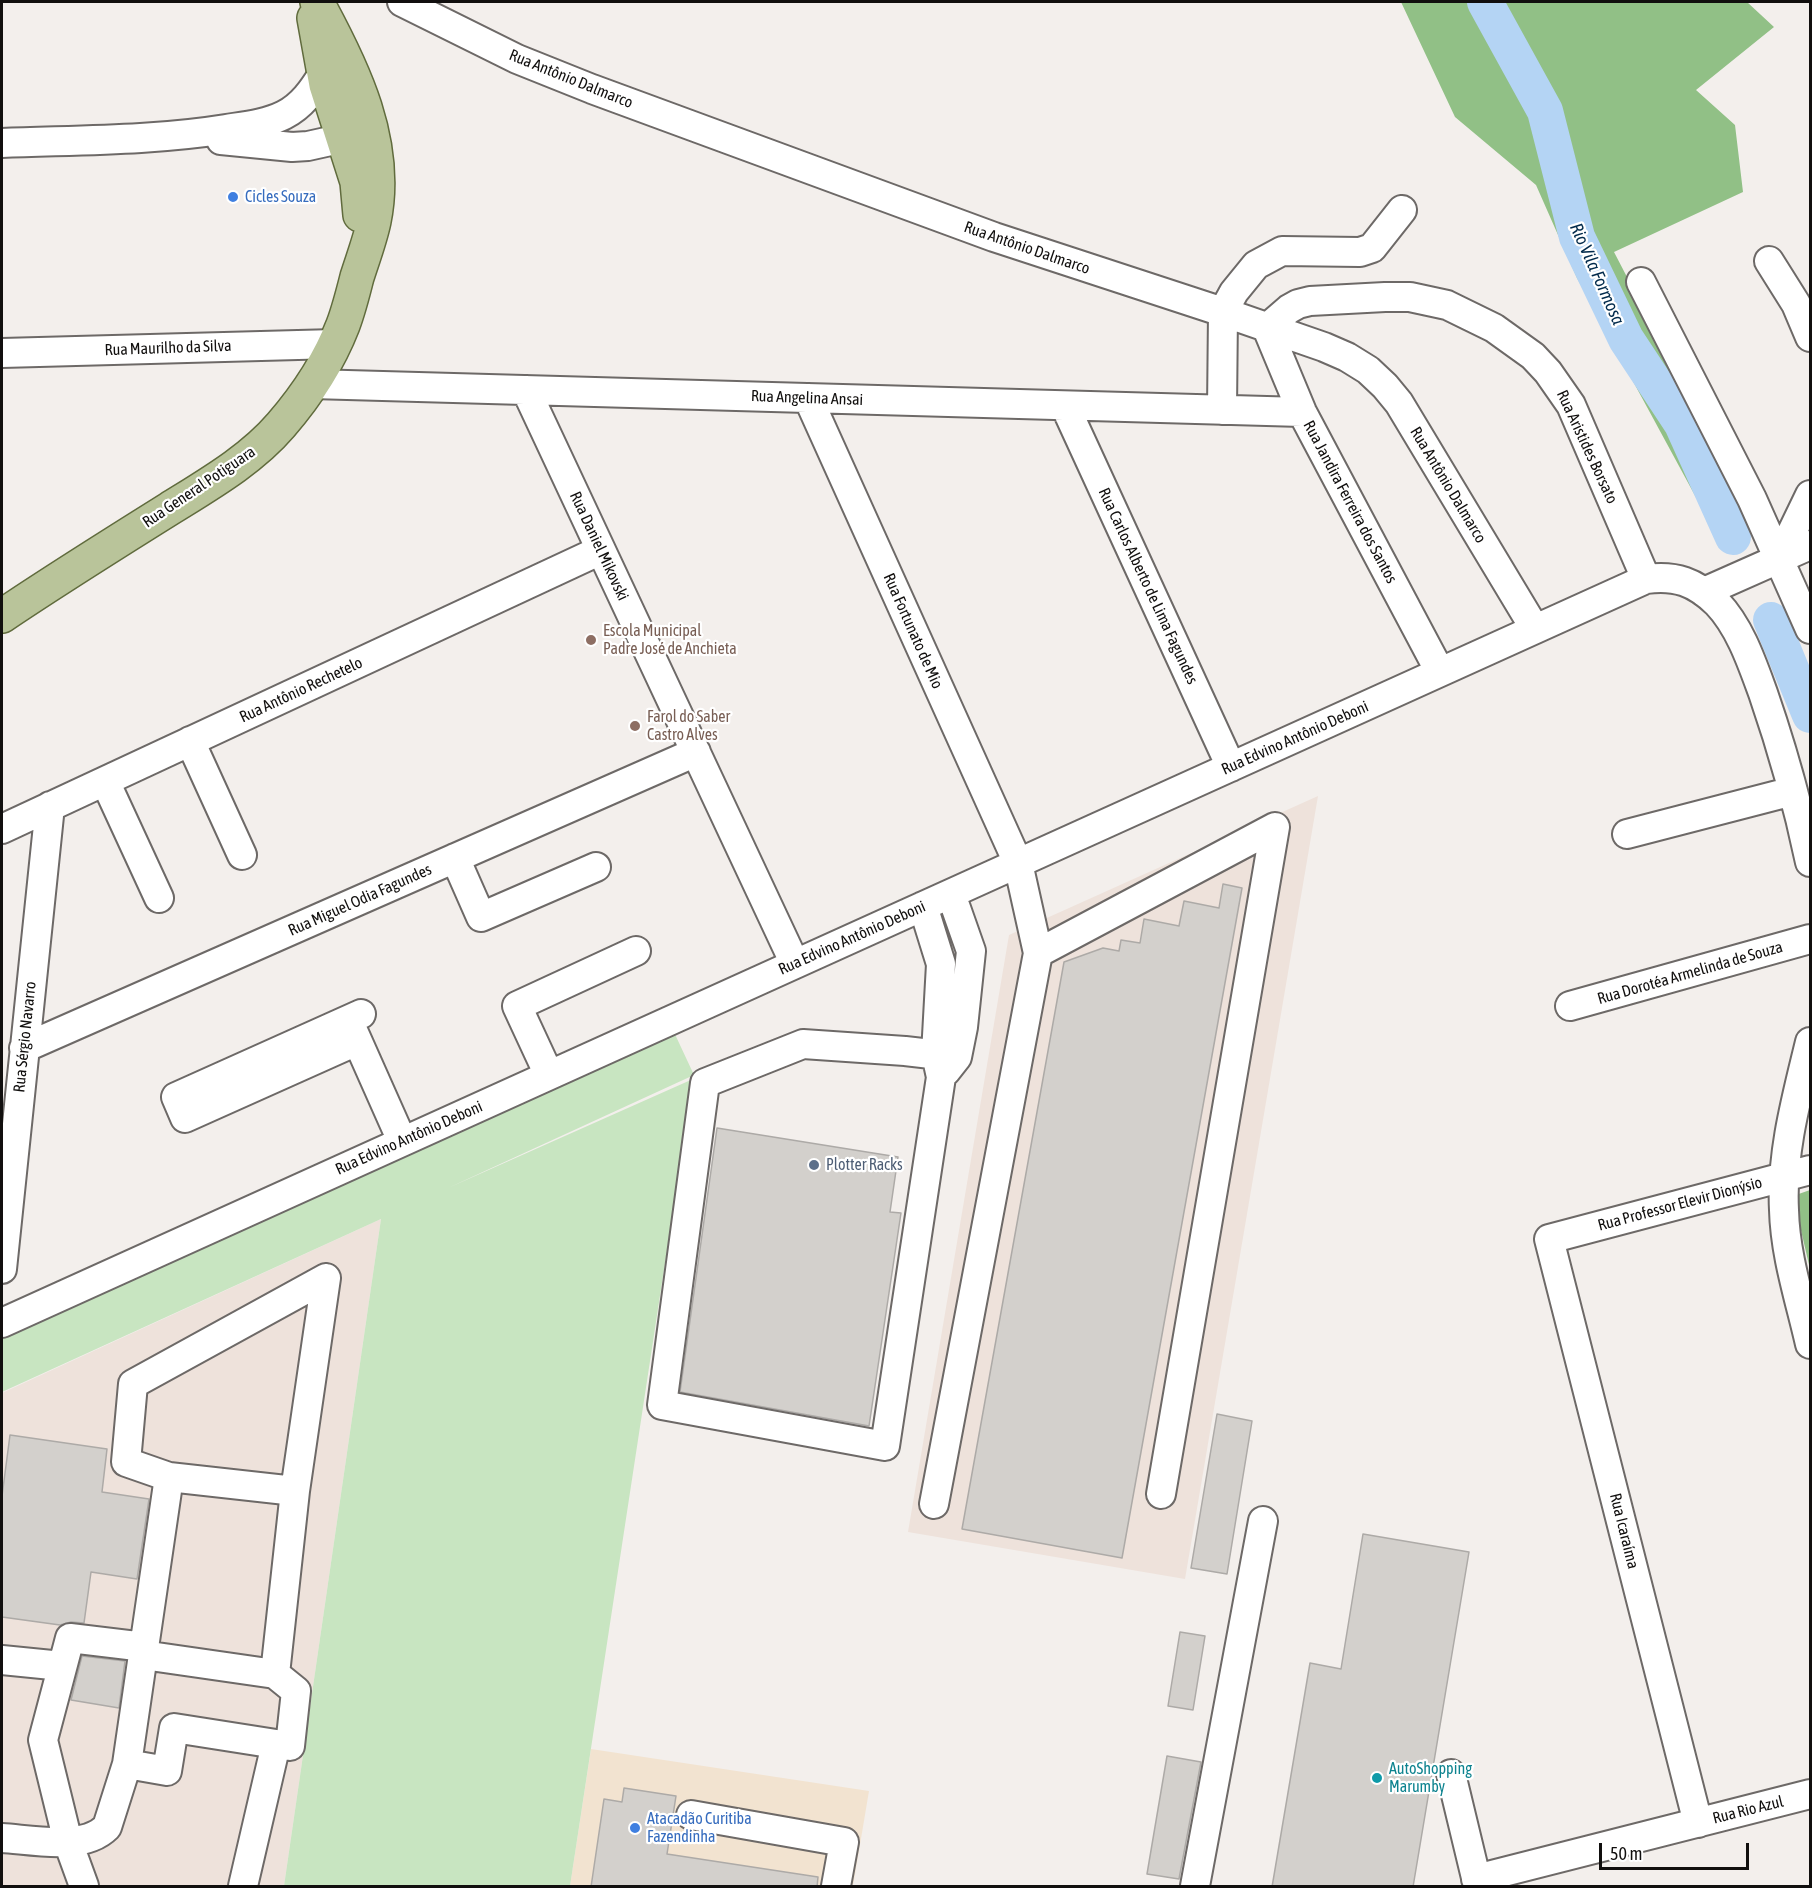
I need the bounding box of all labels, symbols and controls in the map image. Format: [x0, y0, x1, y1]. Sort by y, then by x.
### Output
street label: Rua Antônio Dalmarco [506, 45, 636, 113]
place label: Cicles Souza [245, 187, 316, 207]
marker: Cicles Souza [226, 190, 240, 204]
street label: Rua Antônio Dalmarco [962, 217, 1092, 279]
water label: Rio Vila Formosa [1565, 220, 1629, 328]
street label: Rua Maurilho da Silva [104, 336, 232, 360]
street label: Rua Angelina Ansai [750, 386, 864, 410]
street label: Rua Aristides Borsato [1552, 387, 1622, 507]
street label: Rua Jandira Ferreira dos Santos [1299, 417, 1401, 587]
street label: Rua Antônio Dalmarco [1406, 424, 1490, 546]
street label: Rua General Potiguara [139, 442, 259, 532]
street label: Rua Carlos Alberto de Lima Fagundes [1094, 485, 1202, 687]
street label: Rua Daniel Mikovski [565, 489, 633, 603]
street label: Rua Fortunato de Mio [879, 570, 947, 692]
place label: Escola Municipal Padre José de Anchieta [603, 621, 737, 659]
marker: Escola Municipal Padre José de Anchieta [584, 633, 598, 647]
street label: Rua Antônio Rechetelo [236, 653, 366, 727]
street label: Rua Edvino Antônio Deboni [1218, 697, 1372, 779]
place label: Farol do Saber Castro Alves [647, 707, 730, 745]
marker: Farol do Saber Castro Alves [628, 719, 642, 733]
street label: Rua Miguel Odia Fagundes [285, 860, 435, 940]
street label: Rua Edvino Antônio Deboni [775, 897, 929, 979]
street label: Rua Dorotéa Armelinda de Souza [1595, 937, 1785, 1009]
street label: Rua Sérgio Navarro [10, 981, 40, 1093]
street label: Rua Edvino Antônio Deboni [332, 1097, 486, 1179]
place label: Plotter Racks [826, 1155, 903, 1175]
marker: Plotter Racks [807, 1158, 821, 1172]
street label: Rua Professor Elevir Dionýsio [1596, 1173, 1764, 1235]
street label: Rua Icaraíma [1605, 1491, 1643, 1571]
place label: AutoShopping Marumby [1389, 1759, 1472, 1797]
marker: AutoShopping Marumby [1370, 1771, 1384, 1785]
street label: Rua Rio Azul [1711, 1792, 1785, 1828]
place label: Atacadão Curitiba Fazendinha [647, 1809, 752, 1847]
marker: Atacadão Curitiba Fazendinha [628, 1821, 642, 1835]
scale bar [1602, 1831, 1752, 1869]
text: 50 m [1610, 1843, 1642, 1864]

